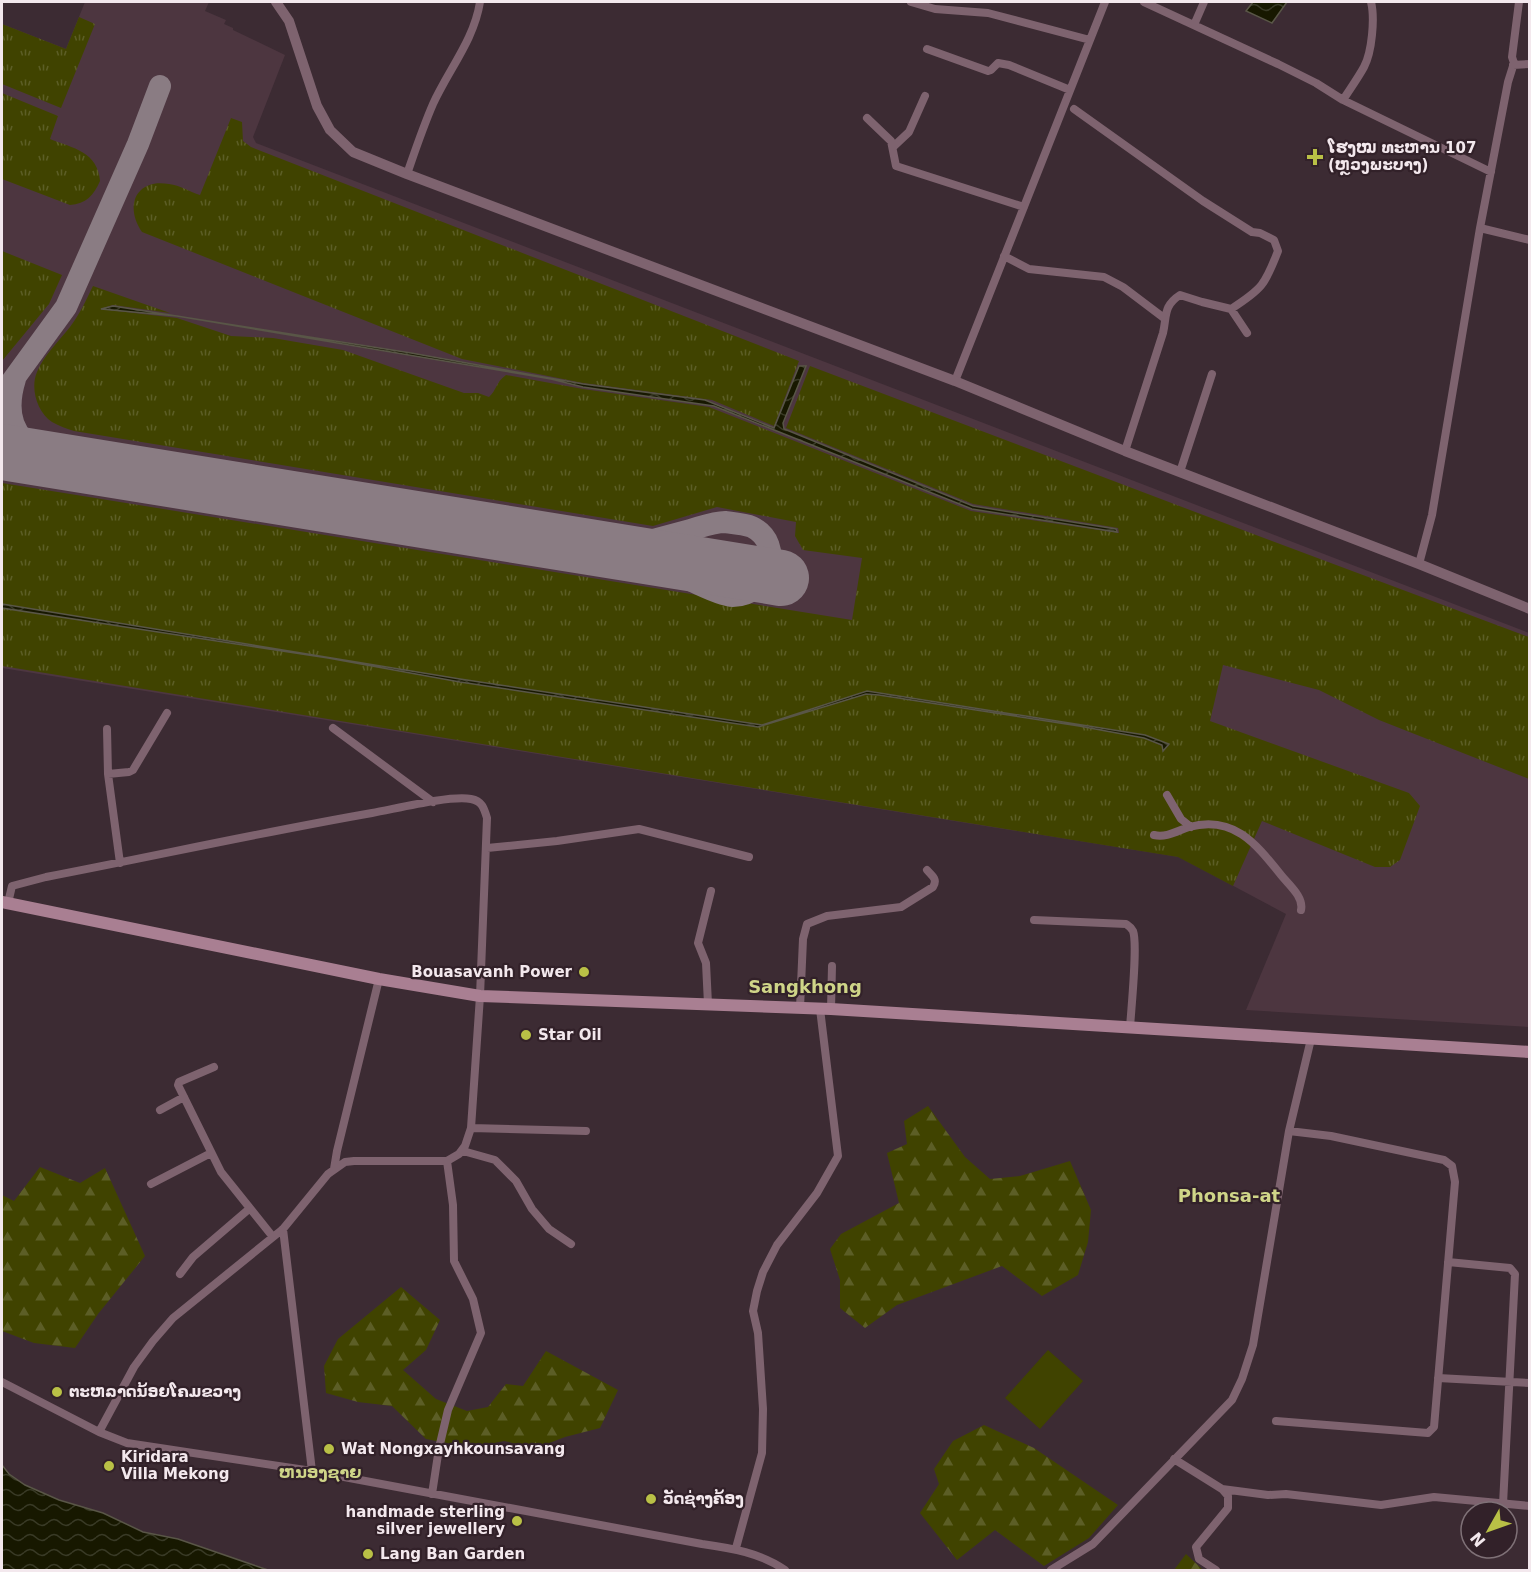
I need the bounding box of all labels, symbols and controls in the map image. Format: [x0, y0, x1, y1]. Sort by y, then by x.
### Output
place label: ໂຮງໝ ທະຫານ 107 (ຫຼວງພະບາງ) [1327, 138, 1476, 176]
marker: ໂຮງໝ ທະຫານ 107 (ຫຼວງພະບາງ) [1306, 148, 1324, 166]
place label: Bouasavanh Power [411, 963, 573, 981]
marker: Bouasavanh Power [577, 965, 591, 979]
district label: Sangkhong [748, 976, 862, 997]
place label: Star Oil [538, 1026, 602, 1044]
marker: Star Oil [519, 1028, 533, 1042]
district label: Phonsa-at [1178, 1185, 1281, 1206]
place label: ຕະຫລາດນ້ອຍໂຄມຂວາງ [69, 1382, 241, 1401]
marker: ຕະຫລາດນ້ອຍໂຄມຂວາງ [50, 1385, 64, 1399]
place label: Wat Nongxayhkounsavang [341, 1440, 565, 1458]
marker: Wat Nongxayhkounsavang [322, 1442, 336, 1456]
place label: Kiridara Villa Mekong [121, 1448, 230, 1483]
marker: Kiridara Villa Mekong [102, 1459, 116, 1473]
district label: ຫນອງຊາຍ [279, 1463, 361, 1483]
place label: ວັດຊ່າງຄ້ອງ [663, 1489, 744, 1509]
marker: ວັດຊ່າງຄ້ອງ [644, 1492, 658, 1506]
north arrow [1459, 1500, 1519, 1560]
place label: handmade sterling silver jewellery [346, 1503, 505, 1538]
marker: handmade sterling silver jewellery [510, 1514, 524, 1528]
text: N [1466, 1528, 1489, 1551]
place label: Lang Ban Garden [380, 1545, 525, 1563]
marker: Lang Ban Garden [361, 1547, 375, 1561]

